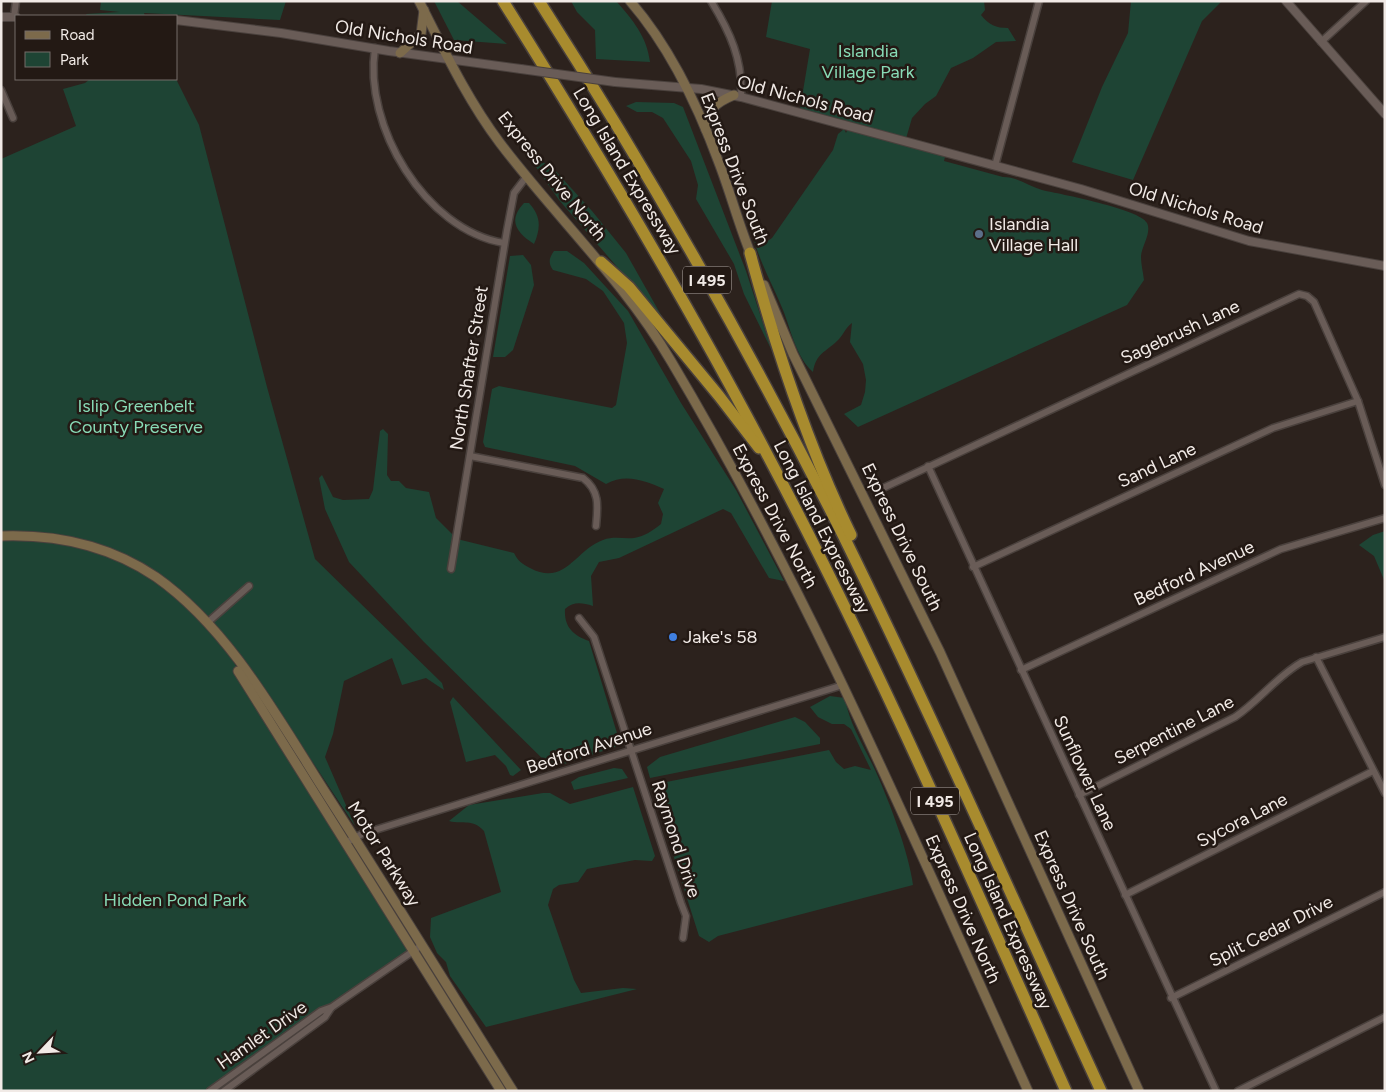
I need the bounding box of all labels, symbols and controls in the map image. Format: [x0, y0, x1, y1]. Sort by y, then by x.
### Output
legend [15, 15, 178, 80]
street label: Old Nichols Road [333, 15, 475, 59]
text: Road [60, 26, 95, 44]
park label: Islandia Village Park [822, 40, 915, 83]
text: Park [60, 51, 89, 69]
street label: Old Nichols Road [735, 70, 875, 128]
street label: Long Island Expressway [568, 83, 686, 259]
street label: Express Drive South [696, 90, 774, 248]
street label: Express Drive North [493, 107, 611, 245]
street label: Old Nichols Road [1126, 177, 1266, 239]
place label: Islandia Village Hall [989, 213, 1078, 256]
marker: Islandia Village Hall [973, 228, 985, 240]
road number: I 495 [683, 266, 731, 294]
street label: North Shafter Street [445, 284, 493, 452]
street label: Sagebrush Lane [1117, 295, 1243, 369]
park label: Islip Greenbelt County Preserve [69, 395, 203, 438]
street label: Long Island Expressway [769, 437, 875, 618]
street label: Sand Lane [1114, 437, 1200, 493]
street label: Express Drive North [728, 440, 822, 592]
street label: Express Drive South [857, 460, 947, 614]
street label: Bedford Avenue [1130, 535, 1258, 611]
place label: Jake's 58 [683, 626, 758, 648]
marker: Jake's 58 [667, 631, 679, 643]
street label: Serpentine Lane [1111, 690, 1238, 770]
street label: Sunflower Lane [1049, 712, 1121, 834]
street label: Bedford Avenue [524, 717, 655, 779]
street label: Raymond Drive [647, 777, 705, 901]
road number: I 495 [911, 788, 959, 814]
street label: Sycora Lane [1193, 788, 1291, 852]
street label: Motor Parkway [343, 797, 425, 911]
street label: Express Drive South [1029, 827, 1115, 983]
street label: Long Island Expressway [959, 829, 1057, 1013]
street label: Express Drive North [920, 831, 1006, 987]
park label: Hidden Pond Park [103, 889, 247, 911]
street label: Split Cedar Drive [1206, 890, 1337, 972]
street label: Hamlet Drive [213, 996, 311, 1074]
north arrow [15, 1027, 65, 1077]
text: N [19, 1049, 39, 1066]

